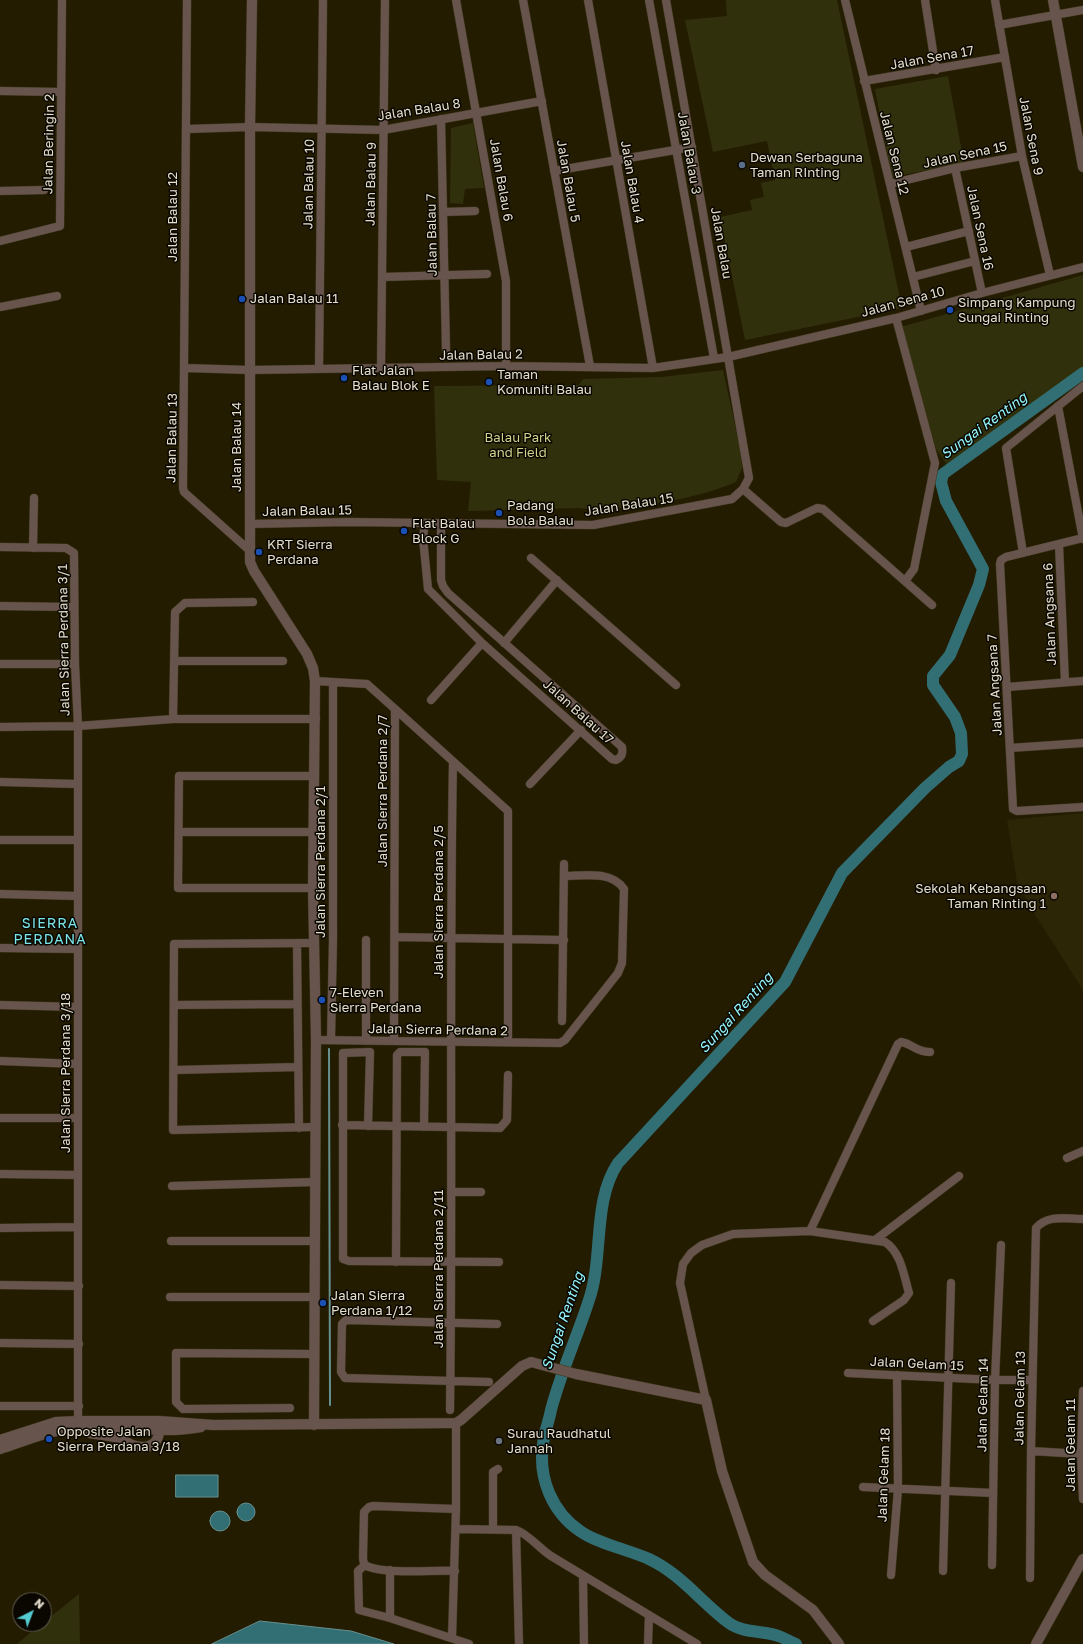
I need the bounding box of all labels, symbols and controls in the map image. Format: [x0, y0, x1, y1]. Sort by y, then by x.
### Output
street label: Jalan Sena 17 [889, 43, 975, 73]
street label: Jalan Beringin 2 [40, 94, 58, 194]
street label: Jalan Sena 9 [1016, 95, 1046, 177]
street label: Jalan Balau 8 [376, 96, 462, 124]
street label: Jalan Balau 3 [674, 110, 704, 196]
street label: Jalan Sena 12 [876, 110, 912, 196]
street label: Jalan Balau 6 [486, 137, 516, 223]
street label: Jalan Sena 15 [922, 138, 1008, 172]
street label: Jalan Balau 10 [300, 139, 318, 229]
street label: Jalan Balau 5 [553, 139, 583, 223]
street label: Jalan Balau 4 [617, 139, 647, 225]
street label: Jalan Balau 9 [362, 142, 380, 226]
place label: Dewan Serbaguna Taman RInting [750, 150, 863, 181]
marker: Dewan Serbaguna Taman RInting [737, 160, 747, 170]
street label: Jalan Balau 12 [165, 172, 181, 262]
street label: Jalan Sena 16 [963, 184, 997, 272]
street label: Jalan Balau 7 [423, 193, 441, 277]
street label: Jalan Balau [707, 206, 735, 280]
street label: Jalan Sena 10 [859, 283, 947, 321]
place label: Jalan Balau 11 [250, 291, 339, 307]
marker: Jalan Balau 11 [237, 294, 247, 304]
place label: Simpang Kampung Sungai Rinting [958, 295, 1075, 326]
marker: Simpang Kampung Sungai Rinting [945, 305, 955, 315]
street label: Jalan Balau 2 [439, 346, 523, 364]
place label: Flat Jalan Balau Blok E [352, 363, 430, 394]
place label: Taman Komuniti Balau [497, 367, 592, 398]
marker: Flat Jalan Balau Blok E [339, 373, 349, 383]
marker: Taman Komuniti Balau [484, 377, 494, 387]
water label: Sungai Renting [938, 389, 1030, 463]
street label: Jalan Balau 13 [163, 393, 181, 483]
street label: Jalan Balau 14 [229, 402, 245, 492]
park label: Balau Park and Field [485, 430, 551, 461]
street label: Jalan Balau 15 [583, 490, 675, 520]
place label: Padang Bola Balau [507, 498, 574, 529]
street label: Jalan Balau 15 [262, 502, 352, 520]
marker: Padang Bola Balau [494, 508, 504, 518]
place label: Flat Balau Block G [412, 516, 475, 547]
marker: Flat Balau Block G [399, 526, 409, 536]
place label: KRT Sierra Perdana [267, 537, 333, 568]
marker: KRT Sierra Perdana [254, 547, 264, 557]
street label: Jalan Angsana 6 [1040, 562, 1060, 666]
street label: Jalan Sierra Perdana 3/1 [55, 564, 73, 716]
street label: Jalan Angsana 7 [985, 634, 1005, 736]
street label: Jalan Balau 17 [540, 676, 616, 748]
street label: Jalan Sierra Perdana 2/7 [375, 715, 391, 867]
street label: Jalan Sierra Perdana 2/1 [313, 786, 329, 938]
street label: Jalan Sierra Perdana 2/5 [431, 825, 447, 979]
place label: Sekolah Kebangsaan Taman Rinting 1 [915, 881, 1046, 912]
marker: Sekolah Kebangsaan Taman Rinting 1 [1049, 891, 1059, 901]
district label: SIERRA PERDANA [13, 916, 87, 948]
water label: Sungai Renting [696, 969, 776, 1057]
place label: 7-Eleven Sierra Perdana [330, 985, 421, 1016]
street label: Jalan Sierra Perdana 3/18 [58, 993, 74, 1153]
marker: 7-Eleven Sierra Perdana [317, 995, 327, 1005]
street label: Jalan Sierra Perdana 2 [368, 1021, 508, 1039]
street label: Jalan Sierra Perdana 2/11 [431, 1190, 447, 1348]
water label: Sungai Renting [538, 1270, 588, 1372]
place label: Jalan Sierra Perdana 1/12 [331, 1288, 412, 1319]
marker: Jalan Sierra Perdana 1/12 [318, 1298, 328, 1308]
street label: Jalan Gelam 13 [1011, 1351, 1029, 1445]
street label: Jalan Gelam 15 [870, 1354, 964, 1374]
street label: Jalan Gelam 14 [974, 1358, 992, 1452]
street label: Jalan Gelam 11 [1063, 1399, 1079, 1491]
place label: Opposite Jalan Sierra Perdana 3/18 [57, 1424, 180, 1455]
place label: Surau Raudhatul Jannah [507, 1426, 611, 1457]
street label: Jalan Gelam 18 [875, 1428, 893, 1522]
marker: Opposite Jalan Sierra Perdana 3/18 [44, 1434, 54, 1444]
marker: Surau Raudhatul Jannah [494, 1436, 504, 1446]
north arrow [12, 1592, 52, 1632]
text: N [32, 1596, 47, 1611]

